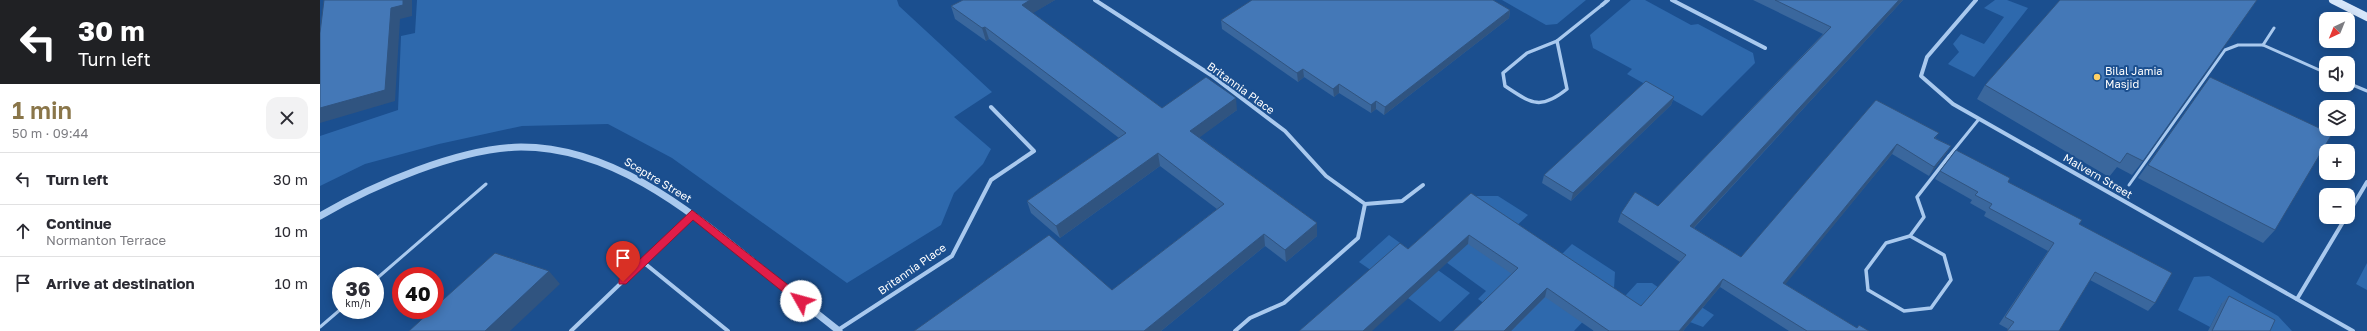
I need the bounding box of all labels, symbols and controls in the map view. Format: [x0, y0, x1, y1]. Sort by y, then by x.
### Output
north arrow [2319, 12, 2355, 48]
map controls [2319, 12, 2355, 224]
text: 30 m [78, 14, 145, 47]
icon: left [12, 16, 64, 68]
text: Turn left [78, 48, 151, 70]
button: sound [2319, 56, 2355, 92]
street label: Britannia Place [1205, 59, 1277, 116]
place label: Bilal Jamia Masjid [2105, 64, 2163, 90]
marker: Bilal Jamia Masjid [2092, 72, 2102, 82]
text: 1 min [12, 95, 72, 124]
button: close [266, 97, 308, 139]
button: layers [2319, 100, 2355, 136]
text: 50 m · 09:44 [12, 125, 88, 141]
button: + [2319, 144, 2355, 180]
street label: Malvern Street [2061, 151, 2135, 201]
street label: Sceptre Street [622, 154, 694, 205]
icon: left [12, 168, 34, 190]
text: Turn left [46, 170, 108, 188]
text: 30 m [273, 170, 308, 188]
button: − [2319, 188, 2355, 224]
text: Continue [46, 214, 112, 232]
icon: ahead [12, 220, 34, 242]
text: 10 m [274, 222, 308, 240]
text: Normanton Terrace [46, 232, 166, 248]
street label: Britannia Place [875, 240, 948, 297]
pin [606, 241, 640, 282]
icon: arrive [612, 247, 634, 269]
speed limit sign: 40 [392, 267, 444, 319]
icon: arrive [12, 272, 34, 294]
text: Arrive at destination [46, 274, 195, 292]
text: 10 m [274, 274, 308, 292]
text: 36 [346, 276, 370, 300]
position arrow [780, 280, 822, 322]
text: km/h [345, 297, 371, 309]

